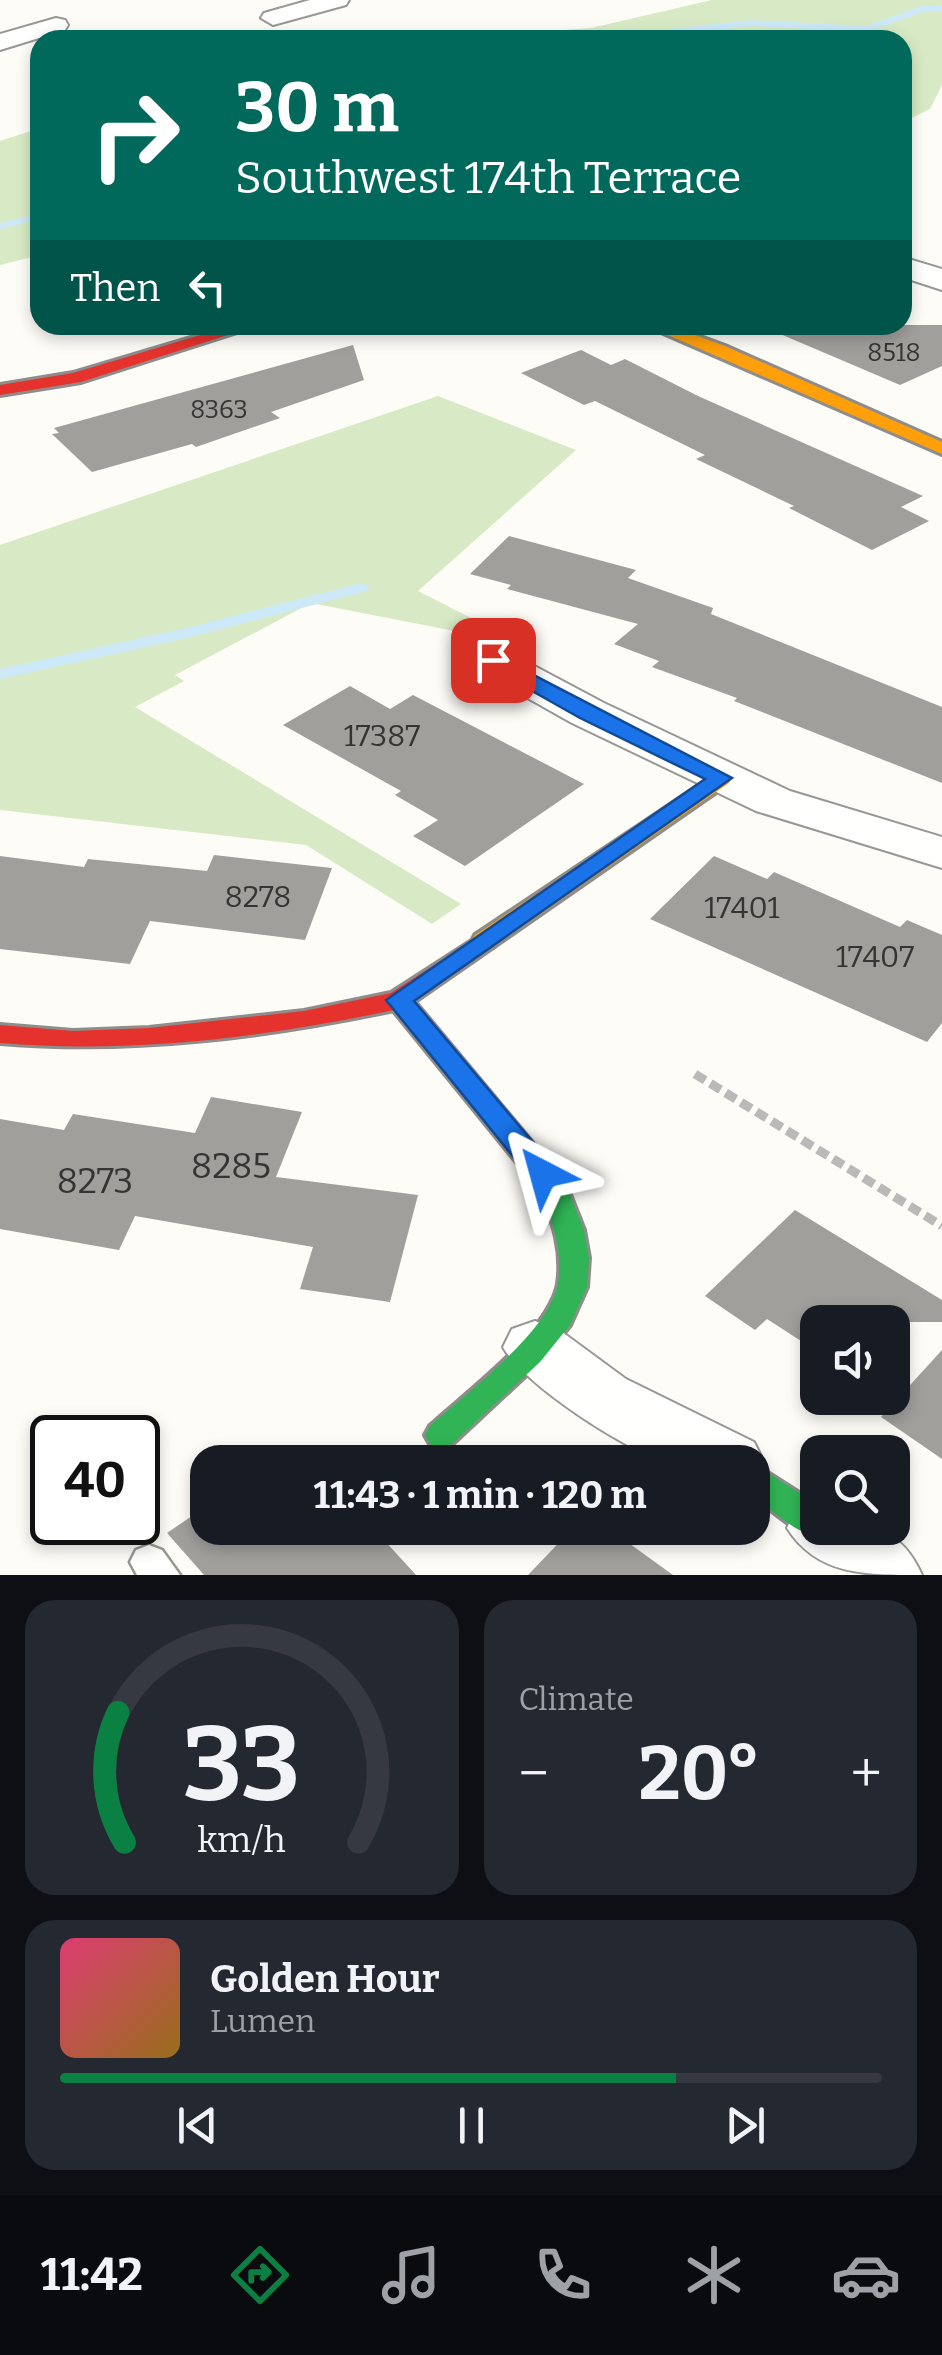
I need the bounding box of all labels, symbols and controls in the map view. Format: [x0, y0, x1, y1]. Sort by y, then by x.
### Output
text: 30 m [235, 66, 399, 150]
icon: right [70, 70, 200, 200]
text: Southwest 174th Terrace [235, 151, 741, 205]
icon: left [180, 260, 235, 315]
text: Then [70, 265, 160, 311]
house number: 8518 [867, 338, 921, 368]
house number: 8363 [190, 395, 248, 425]
pin [451, 618, 536, 703]
icon: arrive [466, 633, 521, 688]
house number: 17387 [344, 718, 420, 754]
house number: 8278 [225, 879, 291, 915]
house number: 17401 [704, 890, 780, 926]
house number: 17407 [836, 939, 914, 975]
position arrow [491, 1122, 595, 1226]
house number: 8285 [191, 1145, 271, 1187]
house number: 8273 [57, 1160, 133, 1202]
map controls [800, 1305, 910, 1545]
button: sound [800, 1305, 910, 1415]
speed limit sign: 40 [30, 1415, 160, 1545]
button: search [800, 1435, 910, 1545]
text: 11:43 · 1 min · 120 m [314, 1472, 646, 1518]
text: Climate [519, 1680, 634, 1718]
text: 33 [183, 1703, 301, 1828]
text: 20° [639, 1729, 761, 1819]
text: − [519, 1741, 549, 1807]
text: + [851, 1741, 882, 1807]
text: km/h [198, 1819, 286, 1861]
text: Golden Hour [210, 1956, 440, 2002]
text: Lumen [210, 2002, 315, 2040]
icon: previous [170, 2098, 225, 2153]
icon: pause [444, 2098, 499, 2153]
icon: next [718, 2098, 773, 2153]
icon: directions [225, 2240, 295, 2310]
icon: music [376, 2240, 446, 2310]
icon: phone [528, 2240, 598, 2310]
icon: climate [679, 2240, 749, 2310]
icon: car [831, 2240, 901, 2310]
text: 11:42 [41, 2248, 143, 2302]

